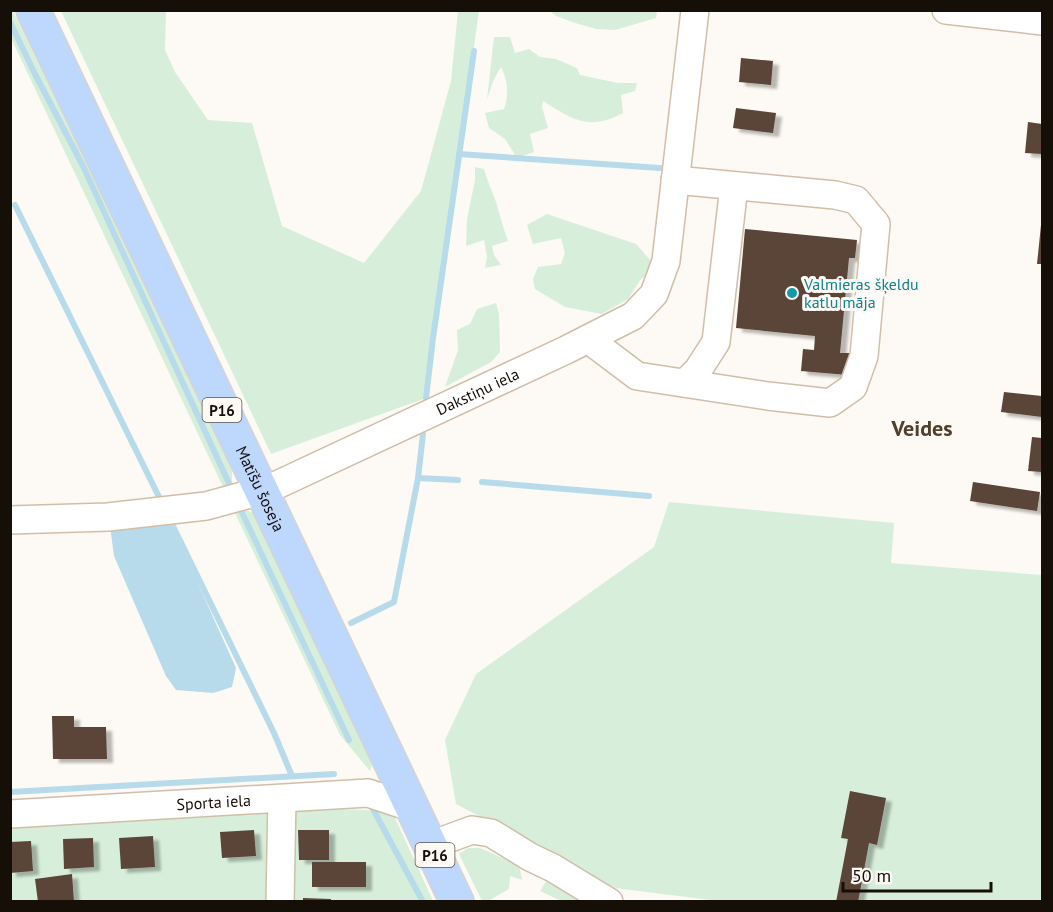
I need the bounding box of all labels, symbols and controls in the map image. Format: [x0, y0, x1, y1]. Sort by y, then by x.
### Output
place label: Valmieras šķeldu katlu māja [803, 274, 919, 312]
marker: Valmieras šķeldu katlu māja [785, 286, 799, 300]
street label: Dakstiņu iela [433, 363, 522, 419]
road number: P16 [202, 398, 242, 422]
district label: Veides [890, 414, 953, 442]
street label: Matīšu šoseja [232, 443, 289, 535]
street label: Sporta iela [176, 790, 251, 814]
road number: P16 [416, 843, 454, 867]
scale bar [843, 855, 992, 893]
text: 50 m [852, 864, 891, 887]

